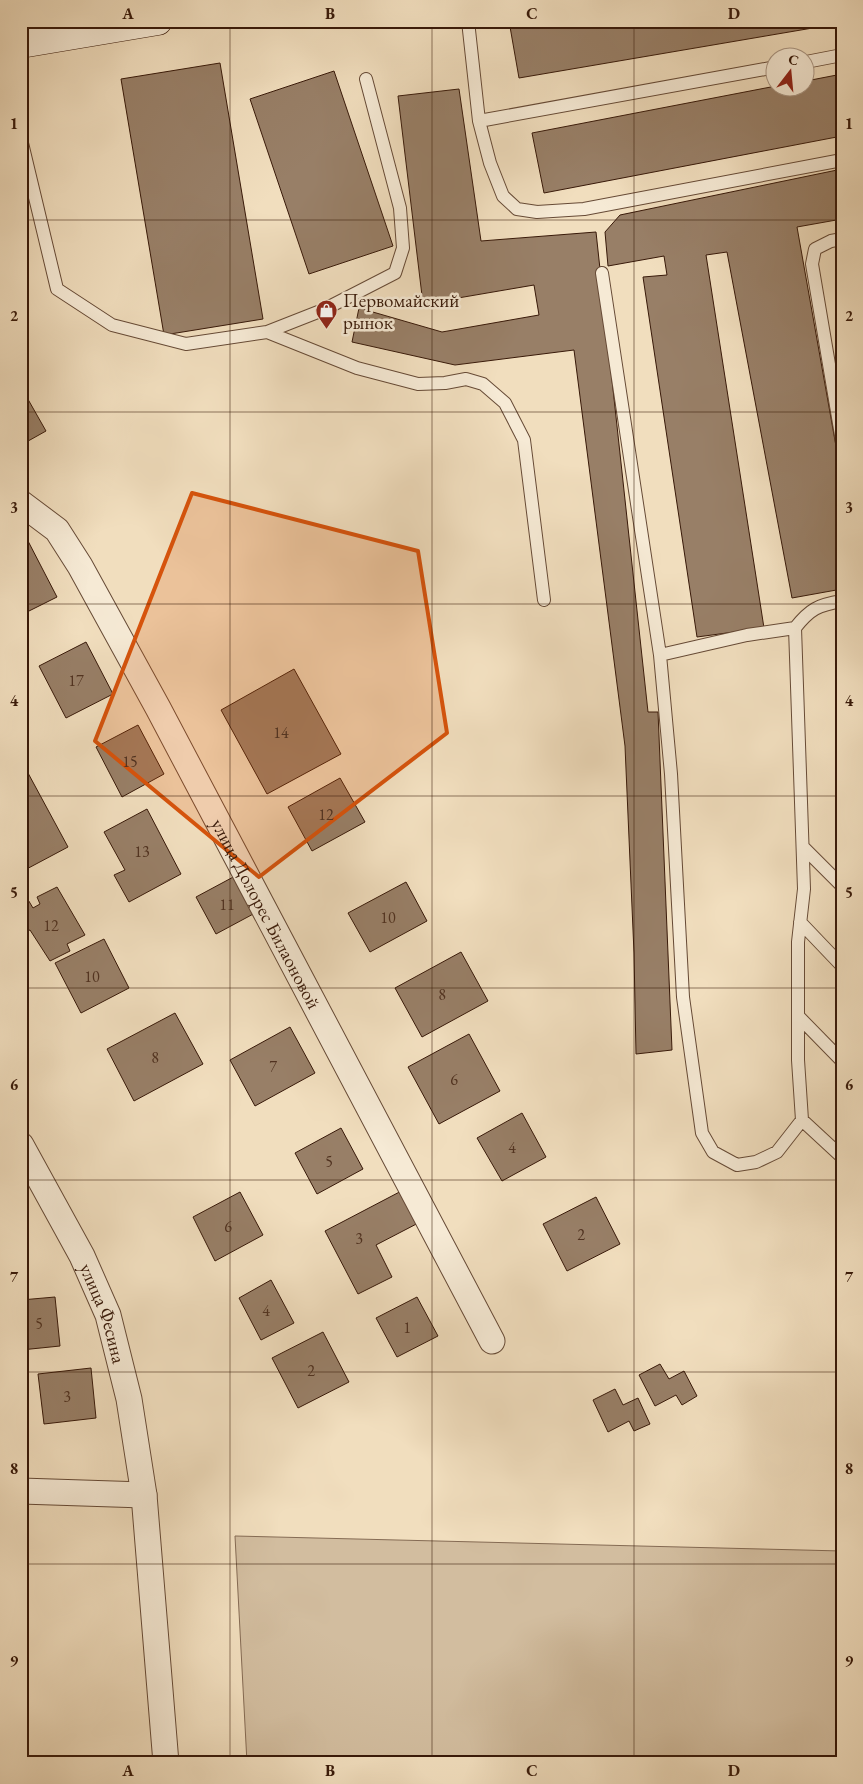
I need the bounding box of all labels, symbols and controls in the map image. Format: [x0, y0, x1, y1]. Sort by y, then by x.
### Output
text: A [121, 3, 134, 24]
text: B [325, 3, 335, 24]
text: C [526, 3, 538, 24]
text: D [728, 3, 740, 24]
north arrow [766, 48, 816, 98]
text: С [786, 49, 801, 70]
text: 1 [10, 113, 18, 134]
text: 1 [845, 113, 853, 134]
place label: Первомайский рынок [343, 288, 459, 335]
shop icon: Первомайский рынок [315, 299, 339, 330]
text: 2 [10, 305, 19, 326]
text: 2 [845, 305, 854, 326]
text: 3 [10, 497, 18, 518]
text: 3 [845, 497, 853, 518]
house number: 17 [68, 670, 84, 691]
text: 4 [10, 690, 19, 711]
text: 4 [845, 690, 854, 711]
house number: 14 [273, 722, 289, 743]
house number: 15 [122, 751, 138, 772]
house number: 12 [318, 804, 334, 825]
street label: улица Долорес Билаоновой [206, 814, 327, 1013]
house number: 13 [134, 841, 150, 862]
text: 5 [10, 882, 18, 903]
text: 5 [845, 882, 853, 903]
house number: 11 [219, 894, 235, 915]
house number: 10 [380, 907, 396, 928]
house number: 12 [43, 915, 59, 936]
house number: 10 [84, 966, 100, 987]
house number: 8 [438, 984, 446, 1005]
house number: 8 [151, 1047, 159, 1068]
house number: 7 [269, 1056, 277, 1077]
house number: 6 [450, 1069, 458, 1090]
text: 6 [10, 1074, 19, 1095]
text: 6 [845, 1074, 854, 1095]
house number: 4 [508, 1137, 516, 1158]
house number: 5 [325, 1151, 333, 1172]
house number: 6 [224, 1216, 232, 1237]
house number: 2 [577, 1224, 585, 1245]
house number: 3 [355, 1228, 363, 1249]
street label: улица Фесина [74, 1259, 132, 1366]
text: 7 [10, 1266, 19, 1287]
text: 7 [845, 1266, 854, 1287]
house number: 4 [262, 1300, 270, 1321]
house number: 5 [35, 1313, 43, 1334]
house number: 1 [403, 1317, 411, 1338]
house number: 2 [307, 1360, 315, 1381]
house number: 3 [63, 1386, 71, 1407]
text: 8 [10, 1458, 18, 1479]
text: 8 [845, 1458, 853, 1479]
text: 9 [10, 1650, 19, 1671]
text: 9 [845, 1650, 854, 1671]
text: A [121, 1760, 134, 1781]
text: B [325, 1760, 335, 1781]
text: C [526, 1760, 538, 1781]
text: D [728, 1760, 740, 1781]

